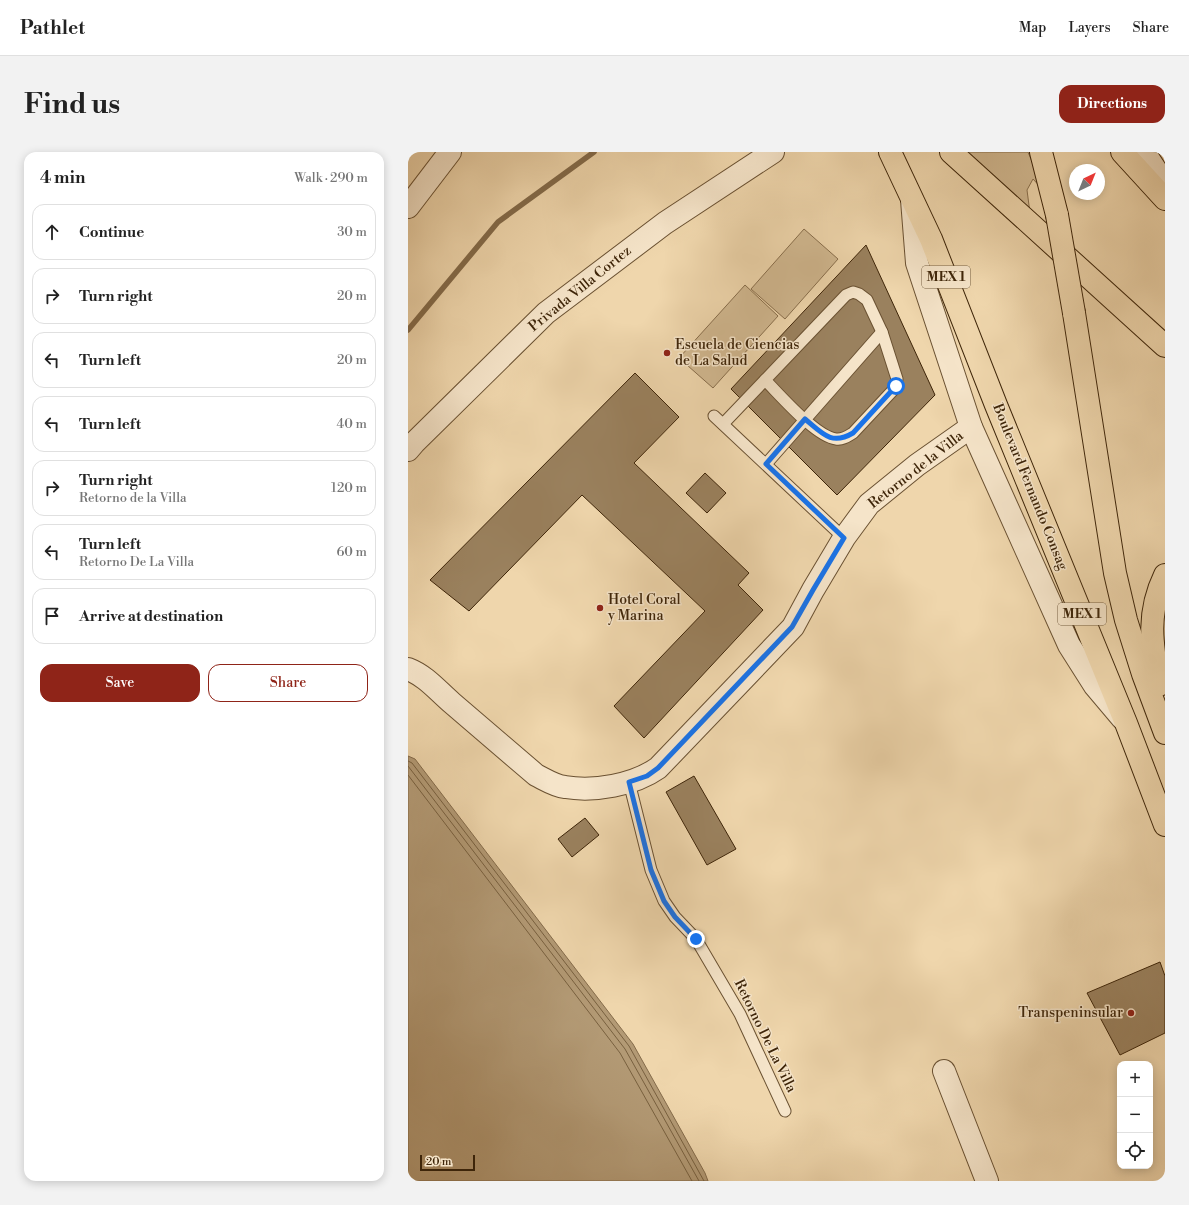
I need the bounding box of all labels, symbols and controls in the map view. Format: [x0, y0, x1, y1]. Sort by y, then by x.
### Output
text: Pathlet [20, 16, 85, 40]
text: Map [1019, 19, 1046, 37]
text: Layers [1068, 19, 1111, 37]
text: Share [1133, 19, 1169, 37]
button: Directions [1059, 85, 1165, 123]
text: Find us [24, 87, 120, 122]
north arrow [1069, 164, 1105, 200]
text: 4 min [40, 167, 85, 189]
text: Walk · 290 m [294, 170, 368, 186]
icon: ahead [41, 221, 63, 243]
text: Continue [79, 223, 144, 242]
text: 30 m [337, 224, 367, 240]
street label: Privada Villa Cortez [525, 242, 635, 336]
road number: MEX 1 [922, 266, 970, 288]
icon: right [41, 285, 63, 307]
text: Turn right [79, 287, 153, 306]
text: 20 m [337, 288, 367, 304]
place label: Escuela de Ciencias de La Salud [675, 336, 800, 370]
marker: Escuela de Ciencias de La Salud [662, 348, 672, 358]
icon: left [41, 349, 63, 371]
text: Turn left [79, 351, 141, 370]
text: 20 m [337, 352, 367, 368]
route start [887, 377, 905, 395]
street label: Boulevard Fernando Consag [988, 400, 1072, 574]
icon: left [41, 413, 63, 435]
text: Turn left [79, 415, 141, 434]
text: 40 m [337, 416, 367, 432]
street label: Retorno de la Villa [865, 427, 968, 513]
text: Turn right [79, 471, 153, 490]
icon: right [41, 477, 63, 499]
text: 120 m [331, 480, 367, 496]
text: Retorno de la Villa [79, 490, 187, 506]
text: Turn left [79, 535, 141, 554]
icon: left [41, 541, 63, 563]
text: 60 m [336, 544, 367, 560]
text: Retorno De La Villa [79, 554, 194, 570]
place label: Hotel Coral y Marina [607, 591, 681, 625]
marker: Hotel Coral y Marina [595, 603, 605, 613]
road number: MEX 1 [1058, 603, 1106, 625]
icon: arrive [41, 605, 63, 627]
text: Arrive at destination [79, 607, 223, 626]
button: Save [40, 664, 200, 702]
button: Share [208, 664, 368, 702]
route end [687, 930, 705, 948]
street label: Retorno De La Villa [730, 976, 801, 1096]
place label: Transpeninsular [1018, 1004, 1123, 1022]
marker: Transpeninsular [1126, 1008, 1136, 1018]
map controls [1117, 1061, 1153, 1169]
button: + [1117, 1061, 1153, 1097]
button: − [1117, 1097, 1153, 1133]
button: locate [1117, 1133, 1153, 1169]
scale bar [420, 1153, 475, 1172]
text: 20 m [426, 1155, 451, 1169]

